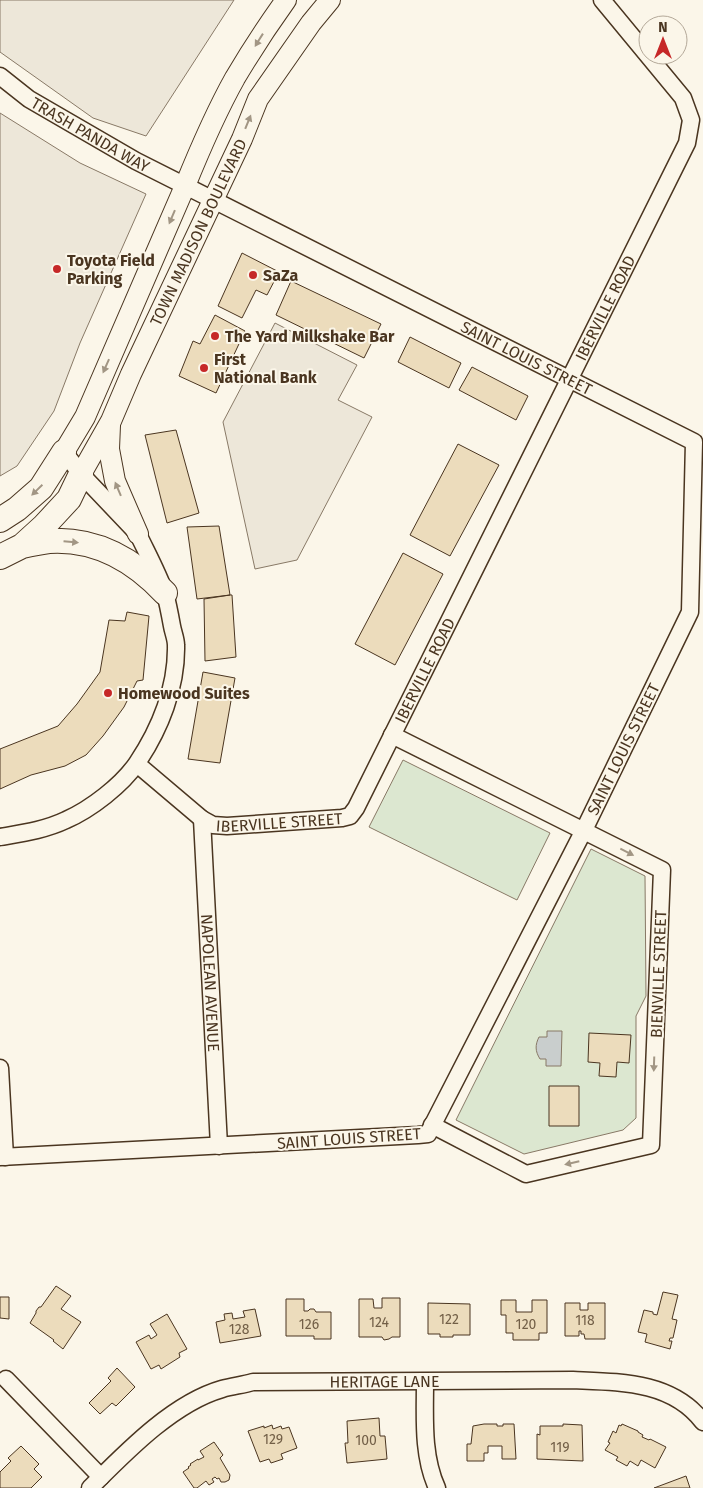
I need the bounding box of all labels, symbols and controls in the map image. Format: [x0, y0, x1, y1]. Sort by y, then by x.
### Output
north arrow [638, 15, 688, 65]
text: N [658, 19, 668, 36]
one-way arrow [254, 34, 263, 47]
street label: TRASH PANDA WAY [28, 93, 153, 176]
one-way arrow [245, 115, 253, 129]
street label: TOWN MADISON BOULEVARD [146, 136, 251, 329]
one-way arrow [167, 210, 175, 224]
place label: Toyota Field Parking [67, 251, 155, 288]
street label: IBERVILLE ROAD [571, 252, 640, 364]
marker: Toyota Field Parking [51, 263, 63, 275]
place label: SaZa [263, 266, 298, 285]
marker: SaZa [247, 269, 259, 281]
street label: SAINT LOUIS STREET [458, 317, 596, 399]
place label: The Yard Milkshake Bar [225, 327, 395, 346]
marker: The Yard Milkshake Bar [209, 330, 221, 342]
place label: First National Bank [214, 350, 317, 387]
one-way arrow [102, 359, 110, 373]
marker: First National Bank [198, 362, 210, 374]
one-way arrow [114, 481, 122, 496]
one-way arrow [31, 484, 43, 496]
one-way arrow [63, 538, 79, 546]
street label: IBERVILLE ROAD [391, 615, 459, 726]
street label: SAINT LOUIS STREET [583, 680, 664, 818]
place label: Homewood Suites [118, 684, 250, 703]
marker: Homewood Suites [102, 687, 114, 699]
street label: IBERVILLE STREET [215, 809, 344, 836]
one-way arrow [620, 849, 634, 857]
street label: BIENVILLE STREET [647, 909, 670, 1038]
street label: NAPOLEAN AVENUE [197, 913, 223, 1052]
one-way arrow [650, 1056, 658, 1072]
street label: SAINT LOUIS STREET [276, 1124, 422, 1153]
one-way arrow [565, 1159, 580, 1167]
house number: 122 [439, 1311, 459, 1328]
house number: 118 [575, 1312, 595, 1329]
house number: 124 [369, 1314, 390, 1331]
house number: 126 [299, 1316, 319, 1333]
house number: 120 [516, 1316, 537, 1333]
house number: 128 [229, 1321, 250, 1338]
street label: HERITAGE LANE [330, 1372, 440, 1392]
house number: 129 [263, 1431, 283, 1448]
house number: 100 [355, 1432, 377, 1449]
house number: 119 [550, 1439, 570, 1456]

